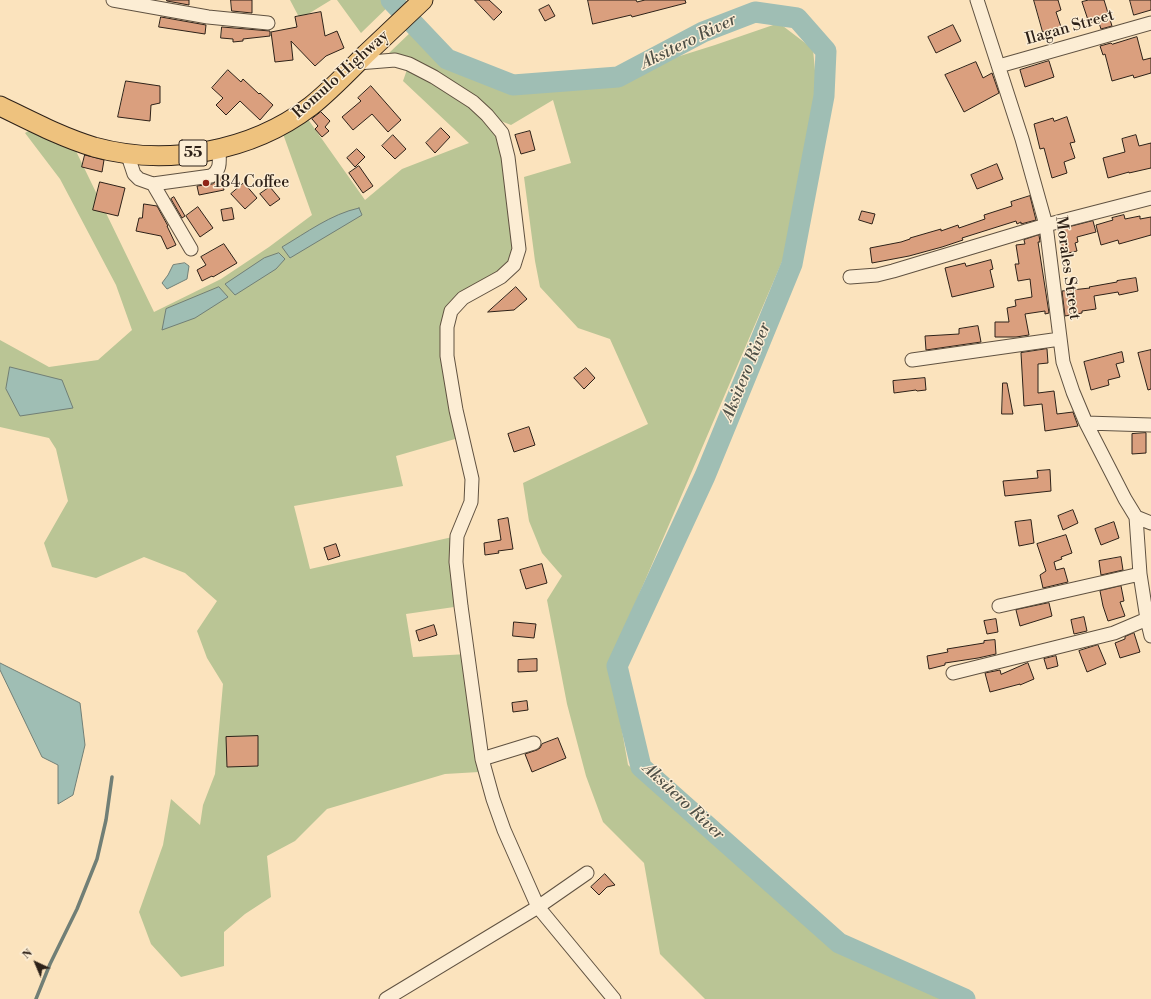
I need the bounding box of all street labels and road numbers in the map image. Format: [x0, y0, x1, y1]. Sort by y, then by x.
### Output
street label: Ilagan Street [1023, 6, 1117, 50]
street label: Romulo Highway [289, 27, 393, 123]
road number: 55 [179, 140, 207, 166]
street label: Morales Street [1050, 215, 1084, 321]

